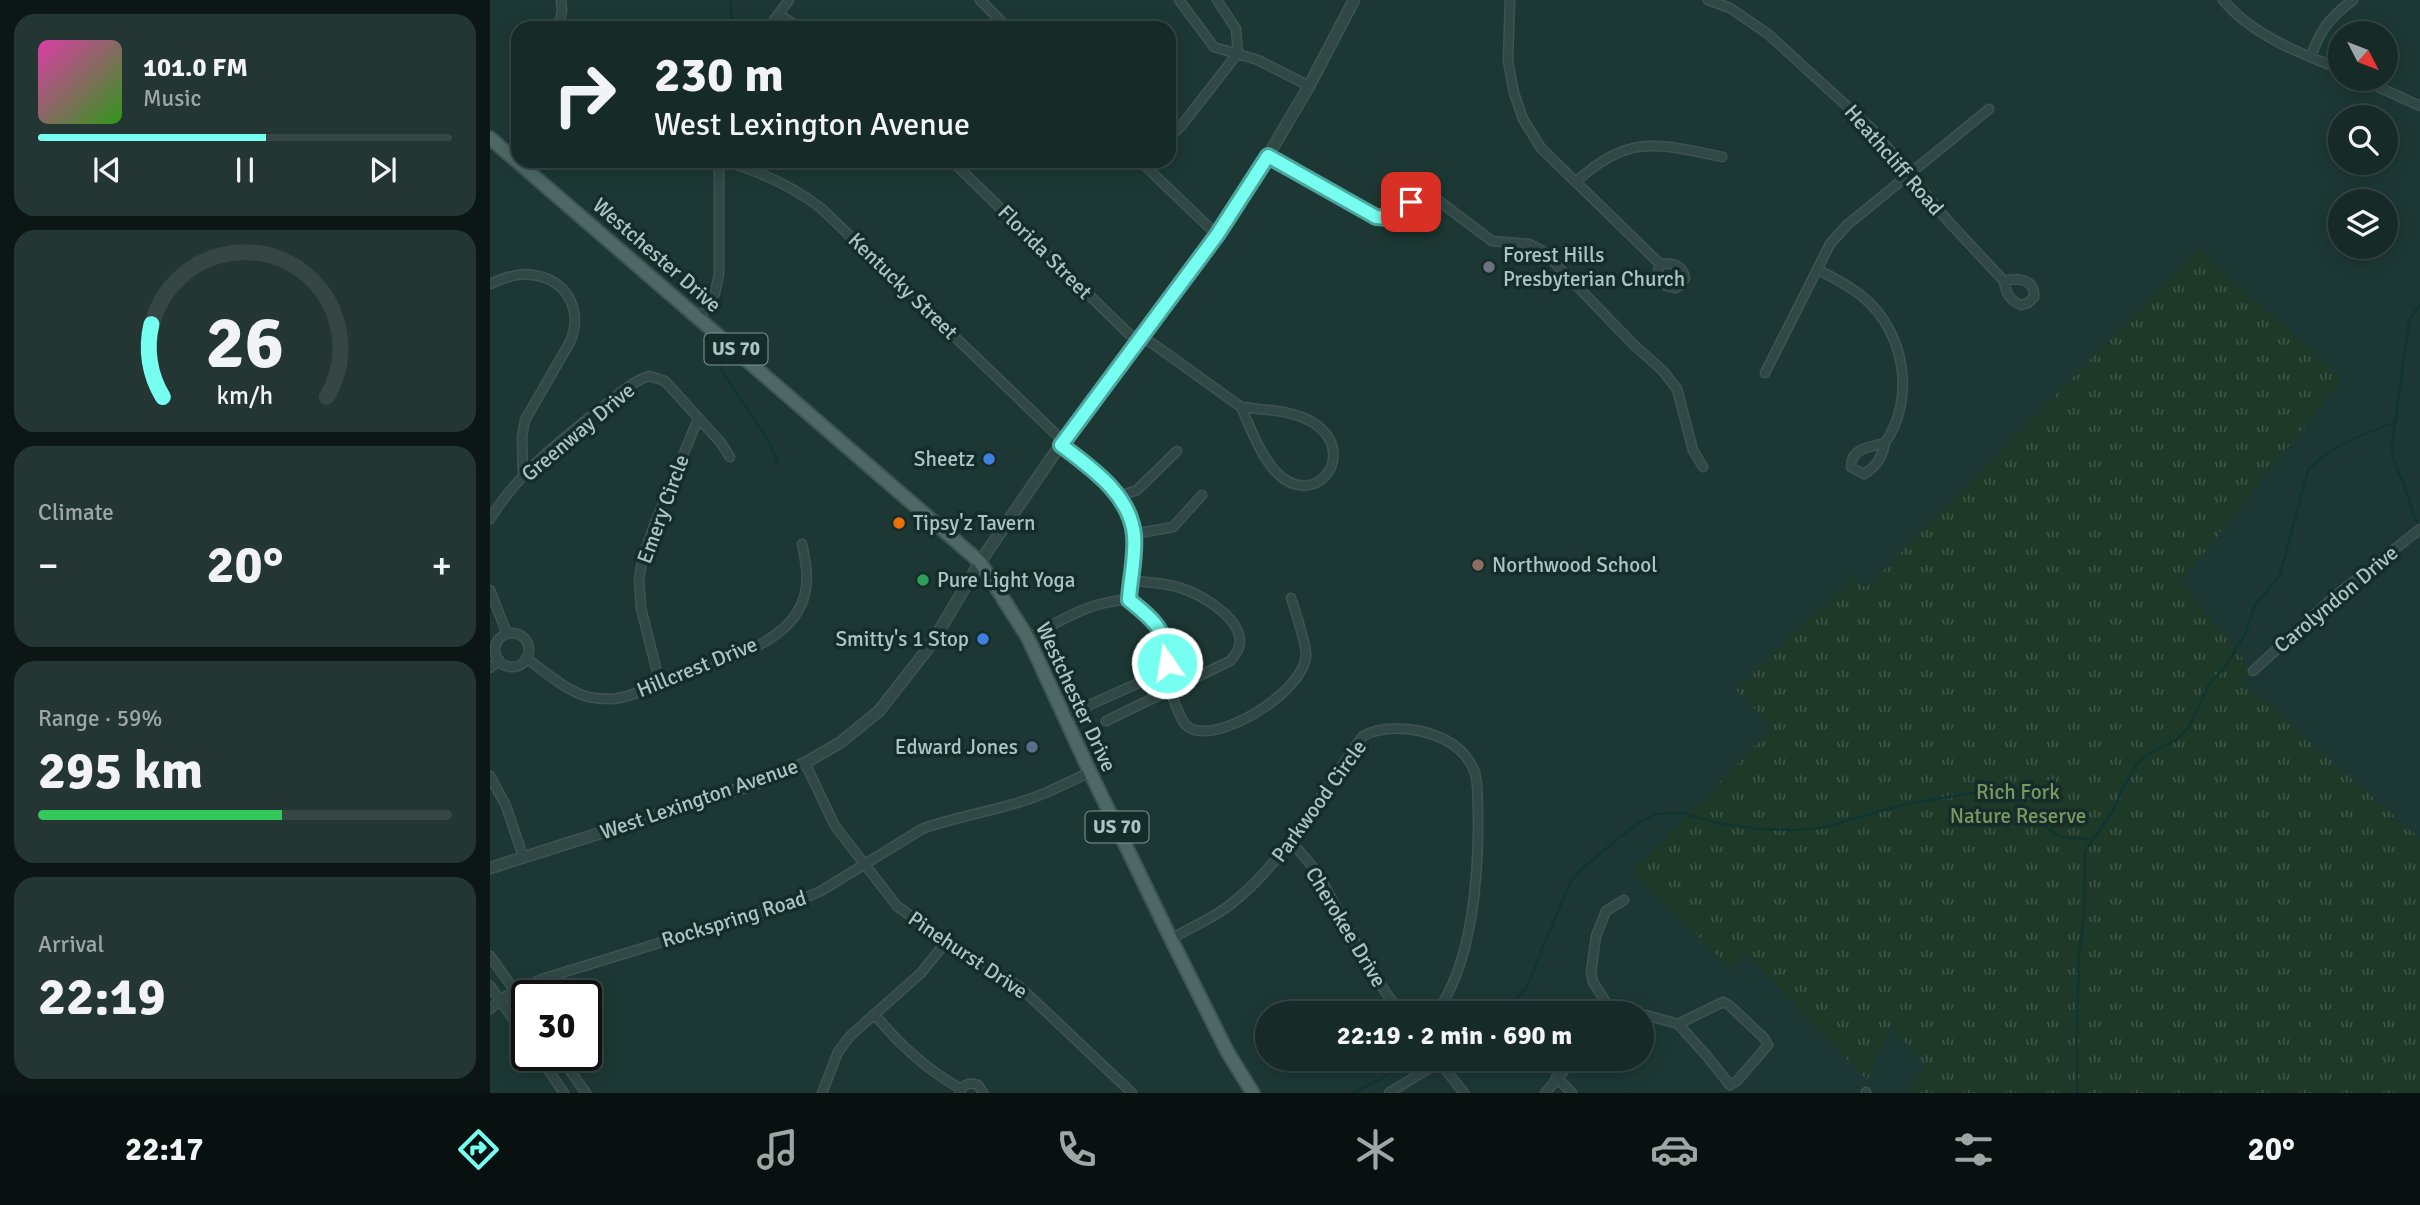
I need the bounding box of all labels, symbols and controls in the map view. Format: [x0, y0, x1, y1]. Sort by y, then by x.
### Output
north arrow [2328, 21, 2398, 91]
map controls [2328, 21, 2398, 259]
text: 230 m [654, 45, 784, 105]
icon: right [539, 49, 630, 140]
text: 101.0 FM [143, 52, 248, 84]
text: Music [143, 84, 201, 113]
street label: Heathcliff Road [1839, 99, 1949, 221]
text: West Lexington Avenue [654, 105, 970, 144]
button: search [2328, 105, 2398, 175]
icon: previous [88, 151, 126, 189]
icon: pause [226, 151, 264, 189]
icon: next [364, 151, 402, 189]
pin [1381, 172, 1441, 232]
icon: arrive [1392, 183, 1430, 221]
button: layers [2328, 189, 2398, 259]
street label: Westchester Drive [587, 192, 727, 318]
street label: Florida Street [992, 199, 1098, 305]
street label: Kentucky Street [843, 227, 963, 345]
place label: Forest Hills Presbyterian Church [1503, 242, 1685, 292]
marker: Forest Hills Presbyterian Church [1481, 259, 1497, 275]
text: 26 [206, 299, 284, 388]
road number: US 70 [705, 334, 768, 364]
street label: Greenway Drive [516, 377, 640, 487]
text: km/h [217, 379, 273, 410]
place label: Sheetz [914, 446, 975, 472]
street label: Emery Circle [631, 451, 695, 567]
marker: Sheetz [981, 451, 997, 467]
text: Climate [38, 498, 114, 527]
place label: Tipsy'z Tavern [913, 510, 1036, 536]
marker: Tipsy'z Tavern [891, 515, 907, 531]
text: 20° [207, 533, 283, 597]
street label: Carolyndon Drive [2269, 540, 2403, 658]
text: − [38, 542, 59, 589]
text: + [431, 542, 452, 589]
place label: Northwood School [1492, 552, 1657, 578]
marker: Northwood School [1470, 557, 1486, 573]
place label: Pure Light Yoga [937, 567, 1075, 593]
marker: Pure Light Yoga [915, 572, 931, 588]
street label: Westchester Drive [1030, 618, 1122, 776]
place label: Smitty's 1 Stop [835, 626, 969, 652]
position arrow [1130, 626, 1204, 700]
street label: Hillcrest Drive [633, 631, 761, 703]
marker: Smitty's 1 Stop [975, 631, 991, 647]
text: Range · 59% [38, 704, 162, 733]
place label: Edward Jones [895, 734, 1018, 760]
street label: Parkwood Circle [1266, 735, 1372, 867]
text: 295 km [38, 739, 203, 803]
marker: Edward Jones [1024, 739, 1040, 755]
street label: West Lexington Avenue [597, 753, 801, 845]
park label: Rich Fork Nature Reserve [1950, 779, 2086, 829]
road number: US 70 [1086, 812, 1148, 842]
street label: Cherokee Drive [1300, 862, 1392, 992]
street label: Rockspring Road [659, 885, 809, 953]
street label: Pinehurst Drive [903, 906, 1033, 1004]
text: Arrival [38, 930, 104, 959]
text: 22:19 [38, 965, 166, 1029]
speed limit sign: 30 [511, 980, 602, 1071]
text: 22:19 · 2 min · 690 m [1337, 1020, 1572, 1052]
icon: directions [454, 1125, 503, 1174]
icon: music [753, 1125, 802, 1174]
icon: phone [1052, 1125, 1101, 1174]
icon: climate [1351, 1125, 1400, 1174]
icon: car [1650, 1125, 1699, 1174]
icon: filters [1949, 1125, 1998, 1174]
text: 22:17 [125, 1130, 204, 1169]
text: 20° [2248, 1130, 2295, 1169]

